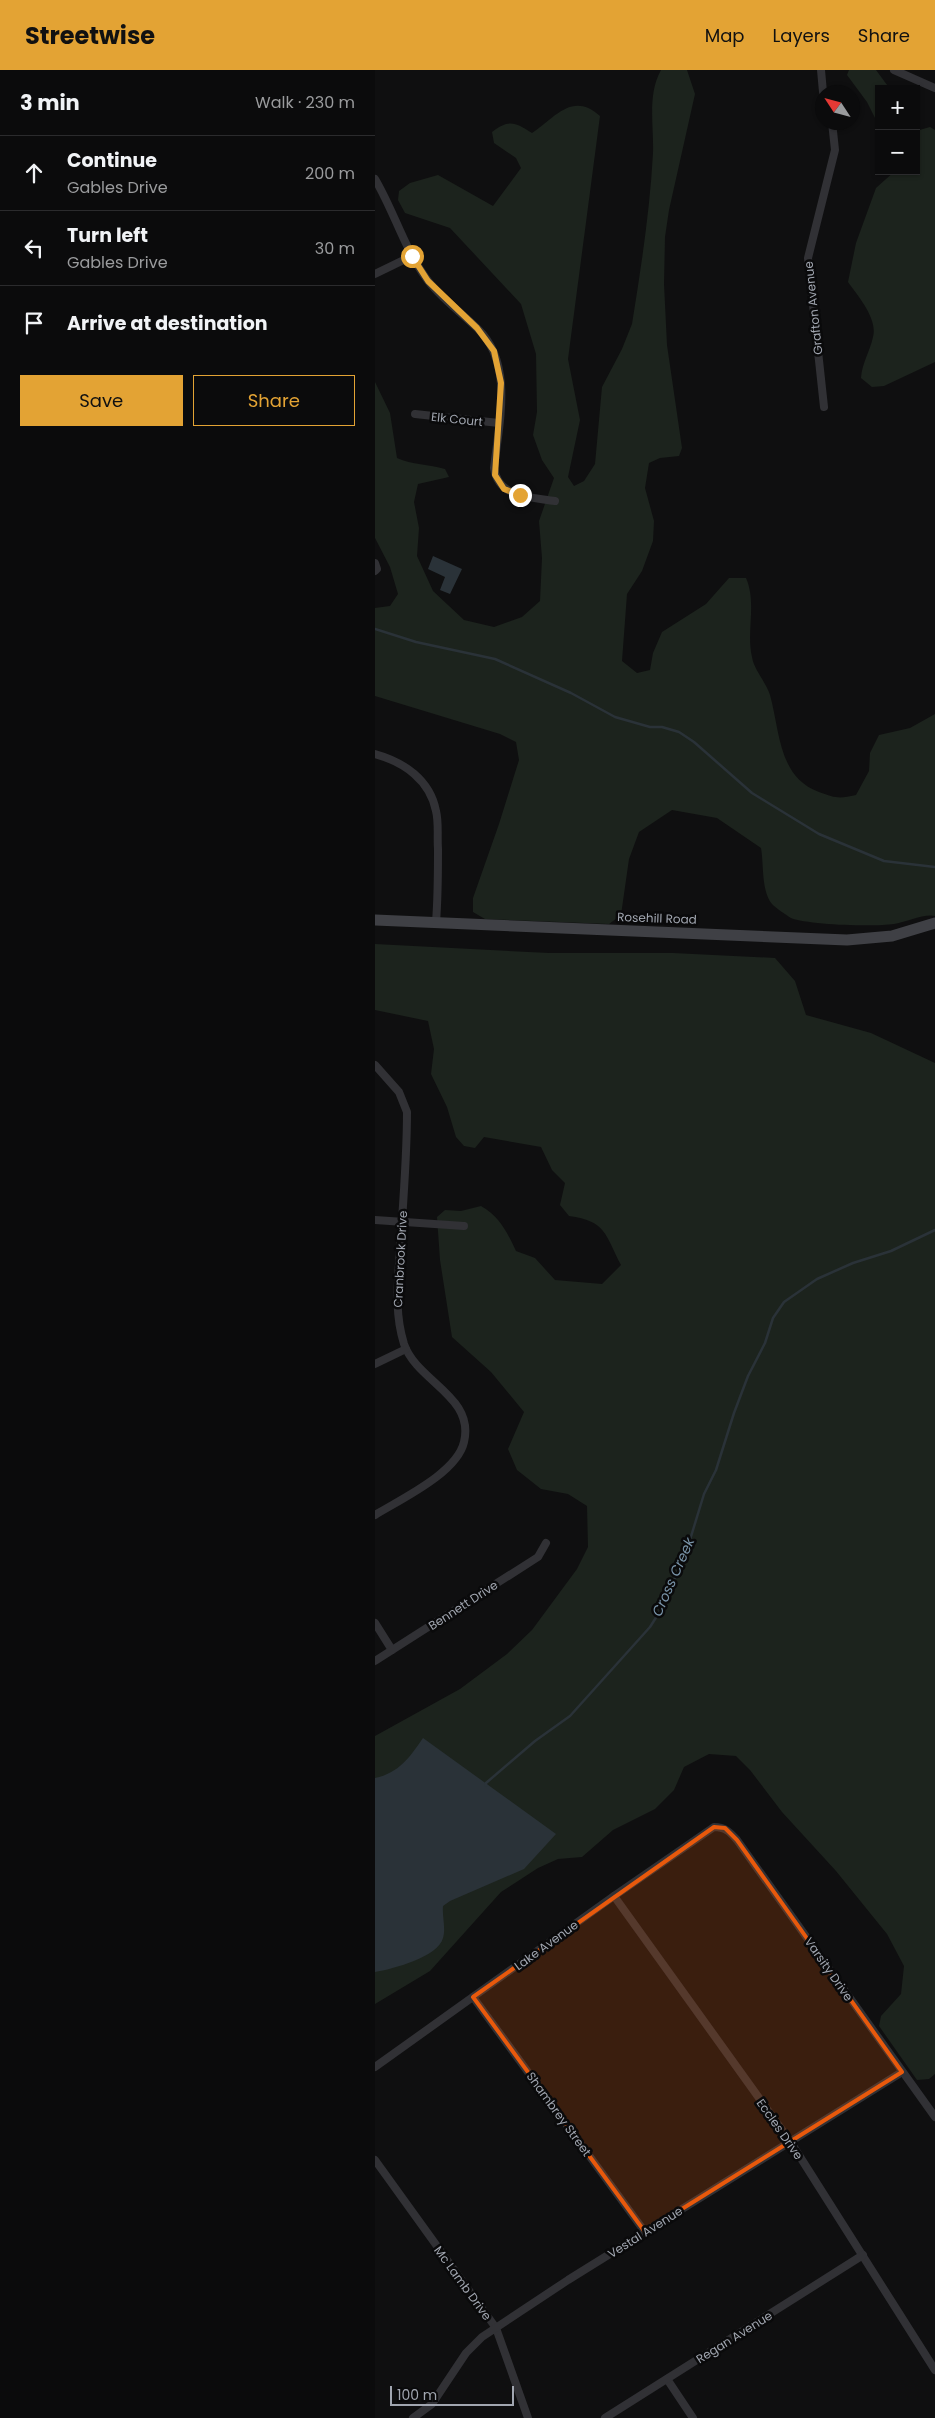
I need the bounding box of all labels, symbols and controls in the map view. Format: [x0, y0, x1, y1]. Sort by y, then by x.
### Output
text: Streetwise [25, 19, 155, 52]
text: Map [705, 23, 745, 48]
text: Layers [773, 23, 830, 48]
text: Share [858, 23, 910, 48]
north arrow [815, 85, 860, 130]
map controls [875, 85, 920, 175]
button: + [875, 85, 920, 130]
text: 3 min [20, 88, 80, 117]
text: Walk · 230 m [255, 91, 355, 114]
button: − [875, 130, 920, 175]
text: Continue [67, 147, 157, 174]
icon: ahead [20, 159, 48, 187]
text: 200 m [305, 162, 355, 185]
text: Gables Drive [67, 176, 168, 199]
text: Turn left [67, 222, 148, 249]
icon: left [20, 234, 48, 262]
text: 30 m [315, 237, 355, 260]
route start [401, 245, 424, 268]
text: Gables Drive [67, 251, 168, 274]
street label: Grafton Avenue [800, 260, 826, 356]
icon: arrive [20, 309, 48, 337]
text: Arrive at destination [67, 310, 268, 337]
button: Save [20, 375, 183, 426]
button: Share [193, 375, 355, 426]
street label: Elk Court [430, 408, 484, 430]
route end [509, 484, 532, 507]
street label: Rosehill Road [617, 908, 697, 928]
street label: Cranbrook Drive [389, 1210, 411, 1308]
water label: Cross Creek [647, 1534, 700, 1620]
street label: Bennett Drive [425, 1576, 501, 1634]
street label: Lake Avenue [511, 1916, 581, 1974]
street label: Varsity Drive [801, 1934, 857, 2004]
street label: Shambrey Street [523, 2068, 595, 2160]
street label: Eccles Drive [753, 2095, 807, 2163]
street label: Vestal Avenue [604, 2202, 686, 2262]
street label: Mc Lamb Drive [430, 2242, 496, 2324]
street label: Regan Avenue [693, 2307, 775, 2367]
scale bar [390, 2383, 514, 2406]
text: 100 m [397, 2385, 437, 2405]

